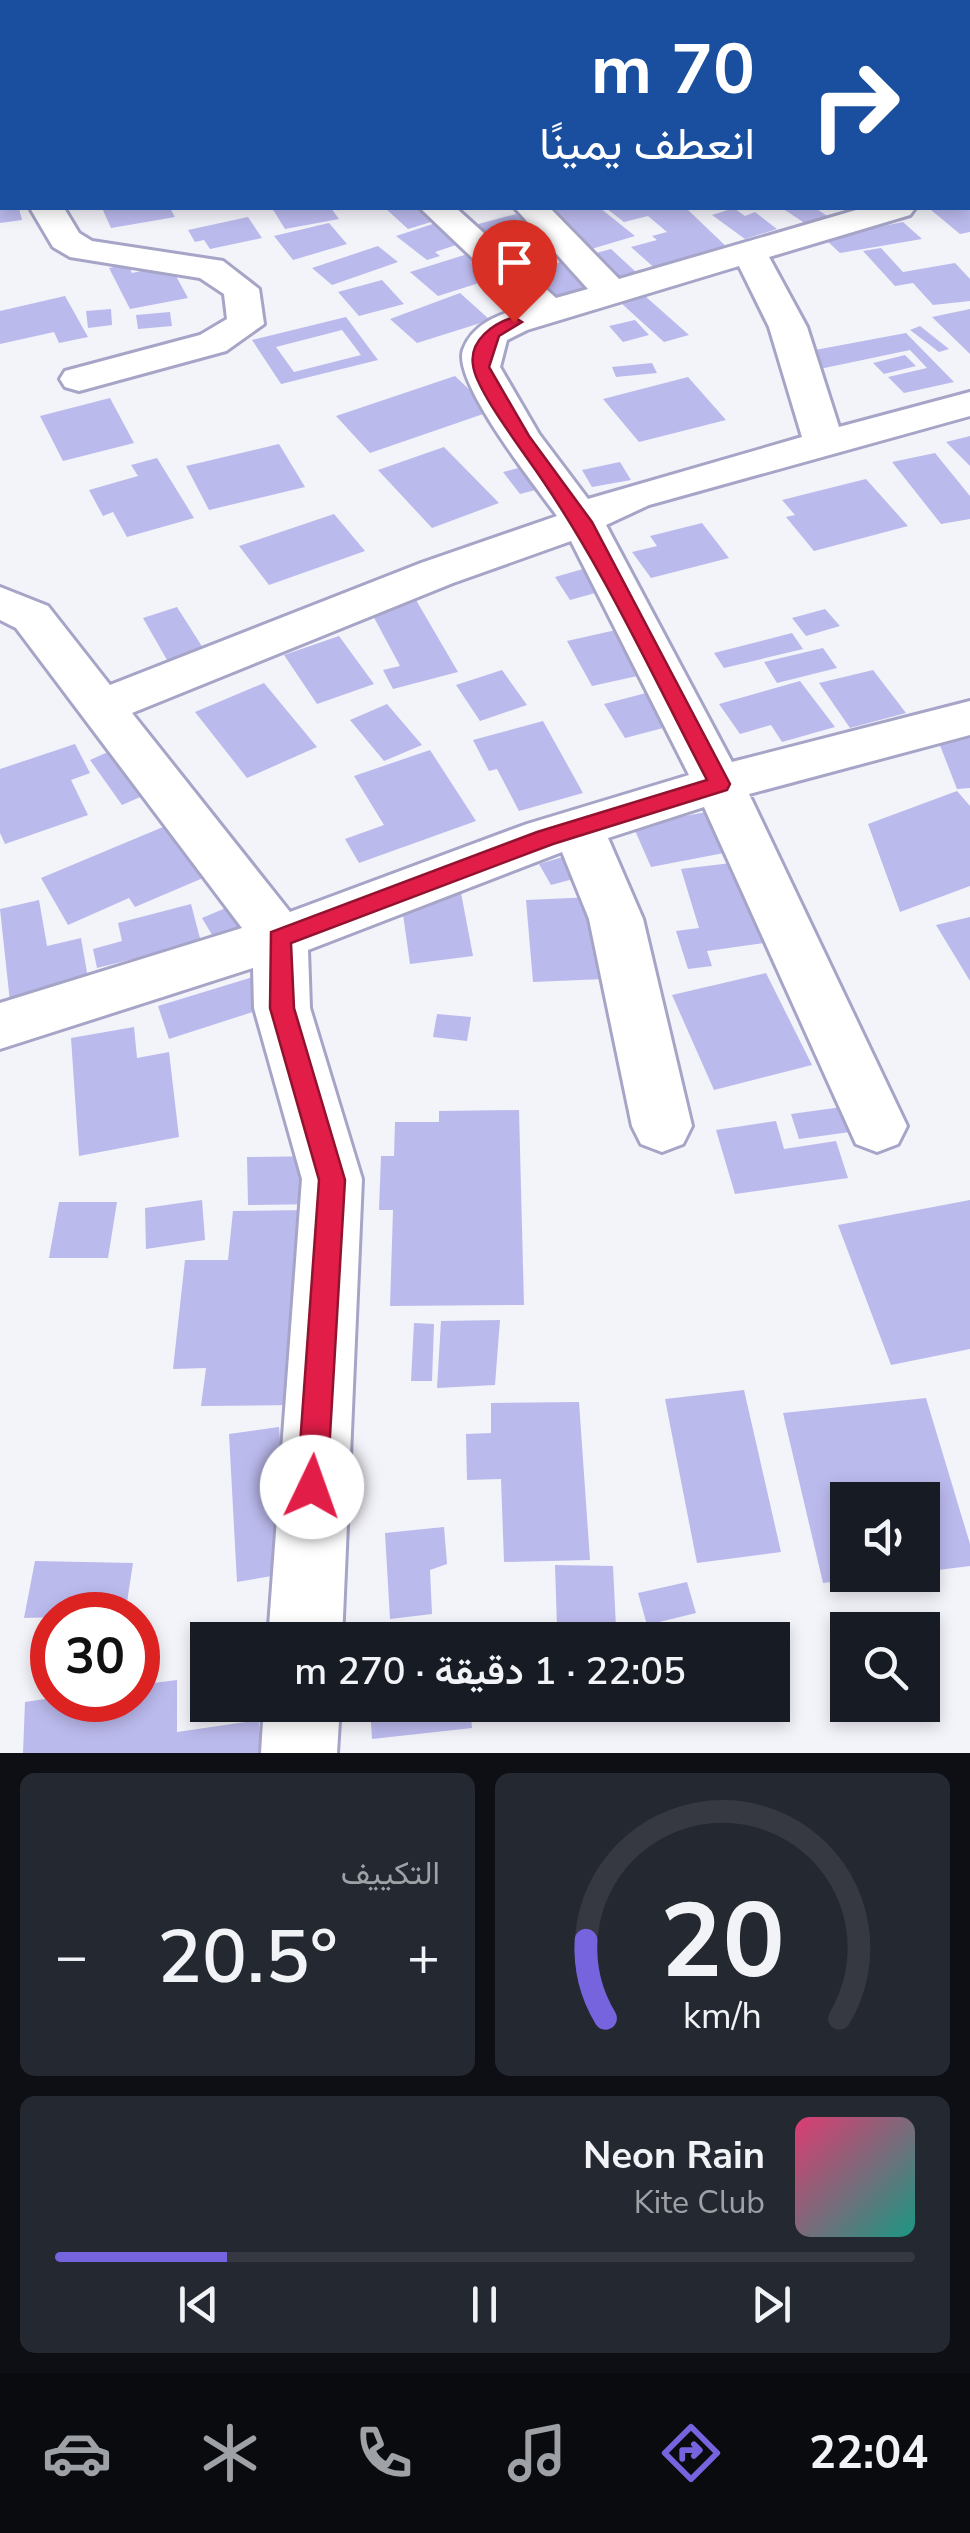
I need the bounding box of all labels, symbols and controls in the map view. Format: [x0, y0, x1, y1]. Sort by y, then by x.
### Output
text: 70 m [591, 22, 755, 118]
icon: right [790, 40, 920, 170]
text: انعطف يمينًا [539, 114, 755, 175]
pin [472, 220, 557, 323]
icon: arrive [487, 235, 542, 290]
position arrow [260, 1435, 364, 1539]
map controls [830, 1482, 940, 1722]
button: sound [830, 1482, 940, 1592]
speed limit sign: 30 [30, 1592, 160, 1722]
button: search [830, 1612, 940, 1722]
text: 22:05 · 1 دقيقة · 270 m [294, 1646, 686, 1697]
text: التكييف [341, 1852, 440, 1895]
text: 20 [660, 1871, 785, 2013]
text: 20.5° [157, 1906, 338, 2008]
text: − [55, 1919, 88, 1994]
text: + [407, 1919, 440, 1994]
text: km/h [683, 1992, 762, 2041]
text: Neon Rain [583, 2130, 765, 2181]
text: Kite Club [634, 2181, 765, 2224]
icon: previous [171, 2277, 226, 2332]
icon: pause [457, 2277, 512, 2332]
icon: next [744, 2277, 799, 2332]
icon: car [42, 2418, 112, 2488]
icon: climate [195, 2418, 265, 2488]
icon: phone [349, 2418, 419, 2488]
icon: music [502, 2418, 572, 2488]
icon: directions [656, 2418, 726, 2488]
text: 22:04 [809, 2423, 928, 2484]

